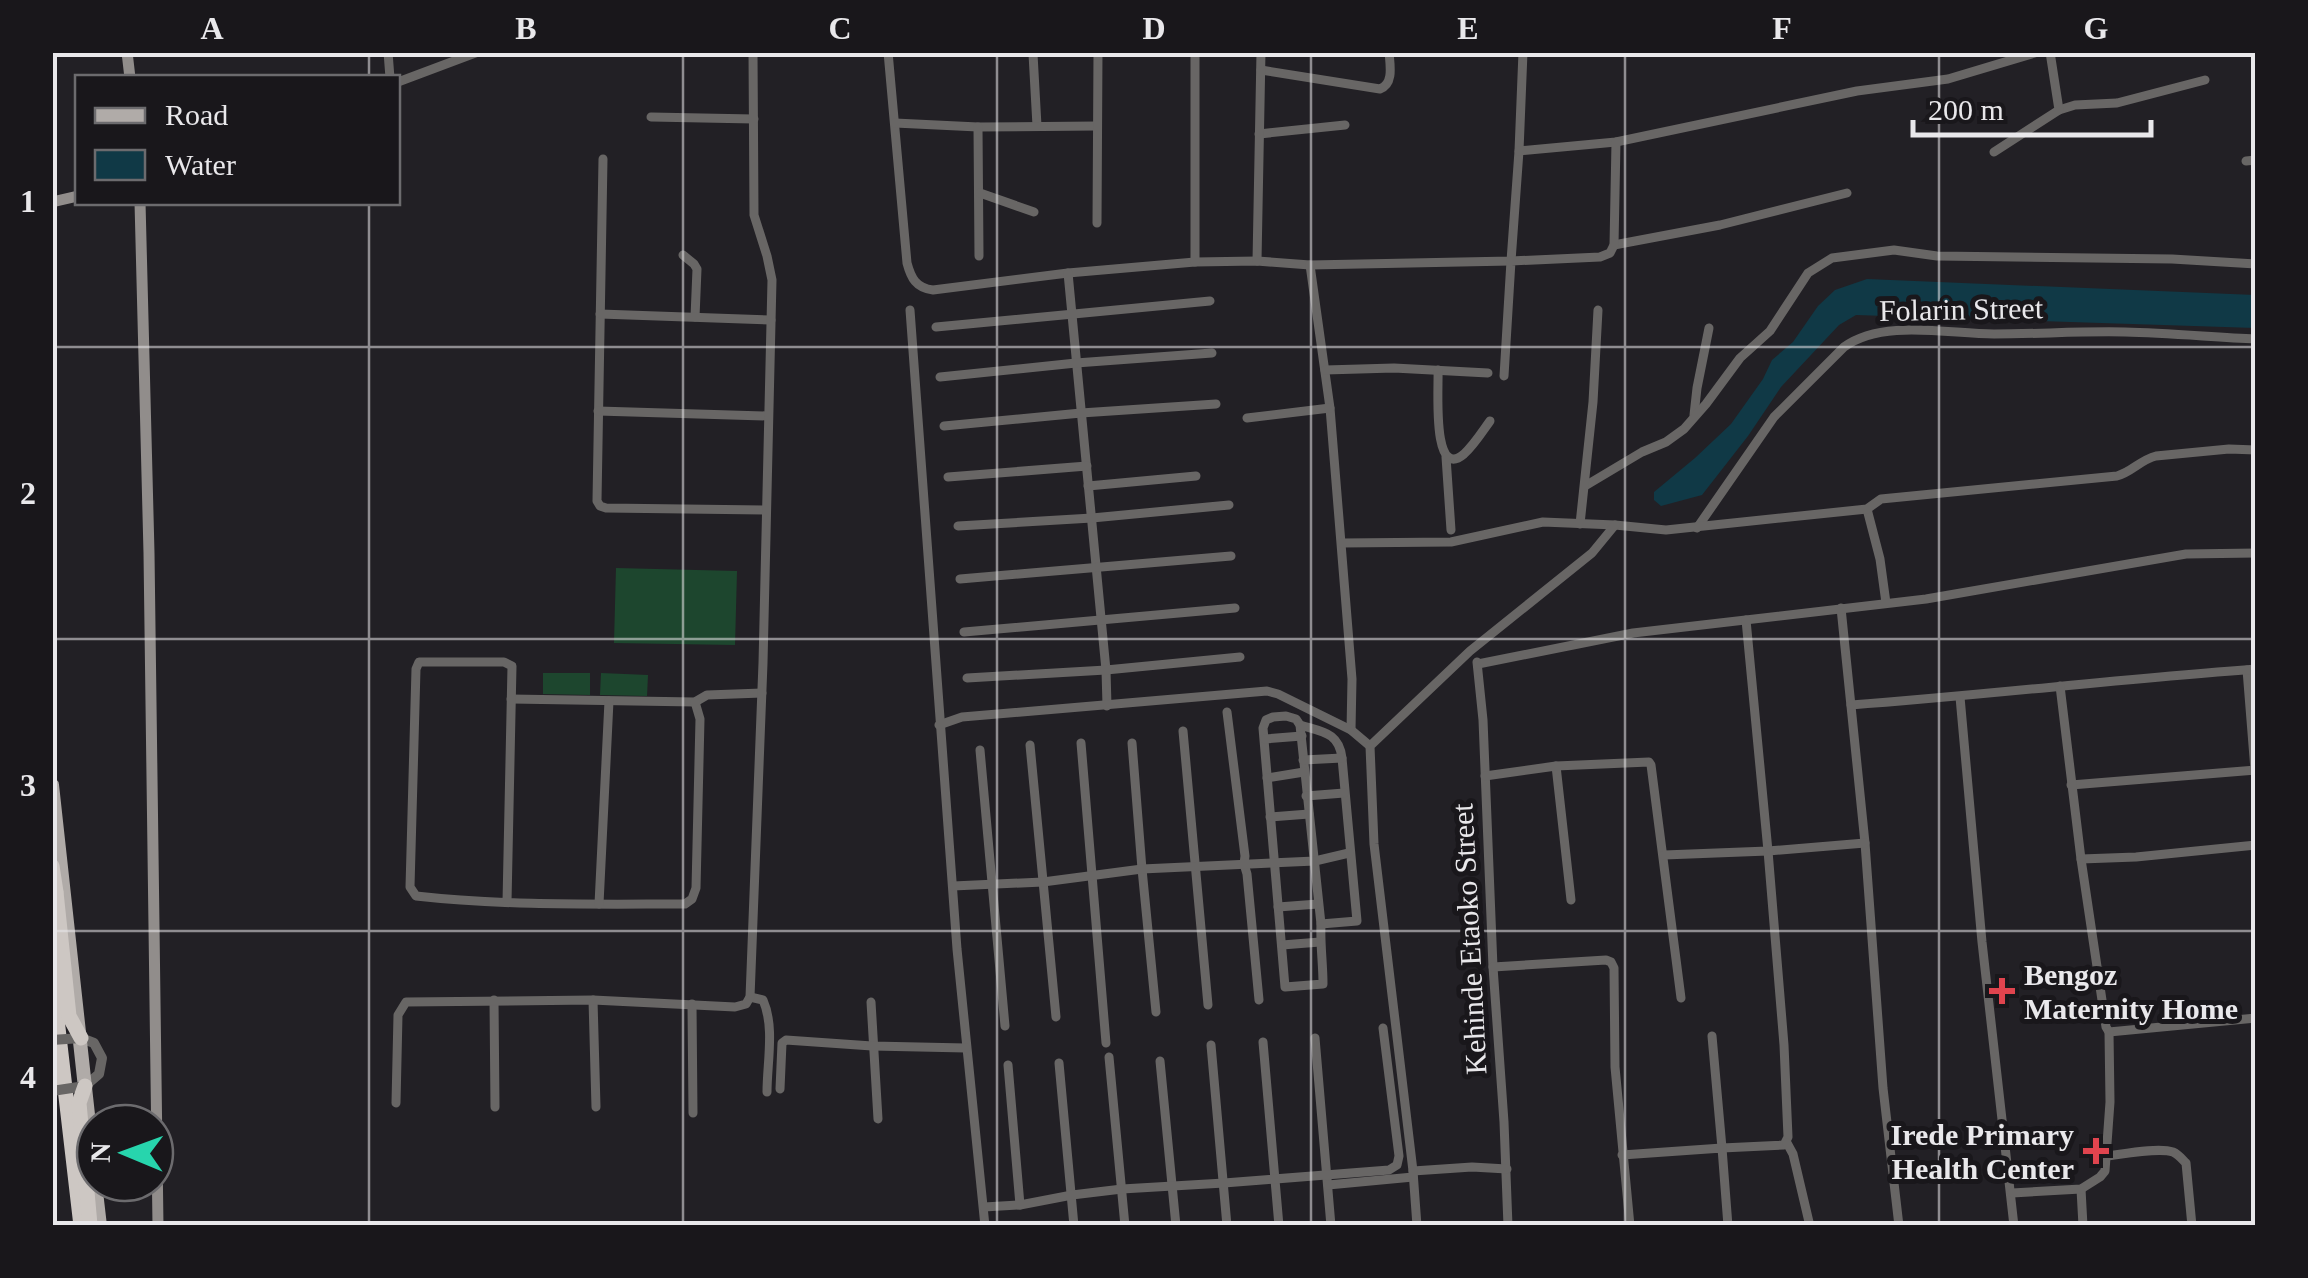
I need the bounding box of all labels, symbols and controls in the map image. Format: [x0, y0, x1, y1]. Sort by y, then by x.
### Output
text: A [200, 10, 224, 46]
text: B [515, 10, 537, 46]
text: C [828, 10, 852, 46]
text: D [1142, 10, 1166, 46]
text: E [1457, 10, 1479, 46]
text: F [1772, 10, 1792, 46]
text: G [2084, 10, 2109, 46]
legend [75, 75, 400, 205]
scale bar [1913, 75, 2150, 137]
text: 200 m [1928, 93, 2004, 126]
text: Road [165, 98, 228, 131]
text: Water [165, 148, 236, 181]
text: 1 [20, 183, 36, 219]
street label: Folarin Street [1879, 291, 2044, 327]
text: 2 [20, 475, 36, 511]
text: 3 [20, 767, 36, 803]
street label: Kehinde Etaoko Street [1445, 802, 1493, 1075]
place label: Bengoz Maternity Home [2024, 958, 2238, 1025]
marker: Bengoz Maternity Home [1989, 978, 2015, 1004]
text: 4 [20, 1059, 36, 1095]
north arrow [75, 1103, 175, 1203]
place label: Irede Primary Health Center [1890, 1118, 2074, 1185]
marker: Irede Primary Health Center [2083, 1138, 2109, 1164]
text: N [85, 1142, 116, 1163]

